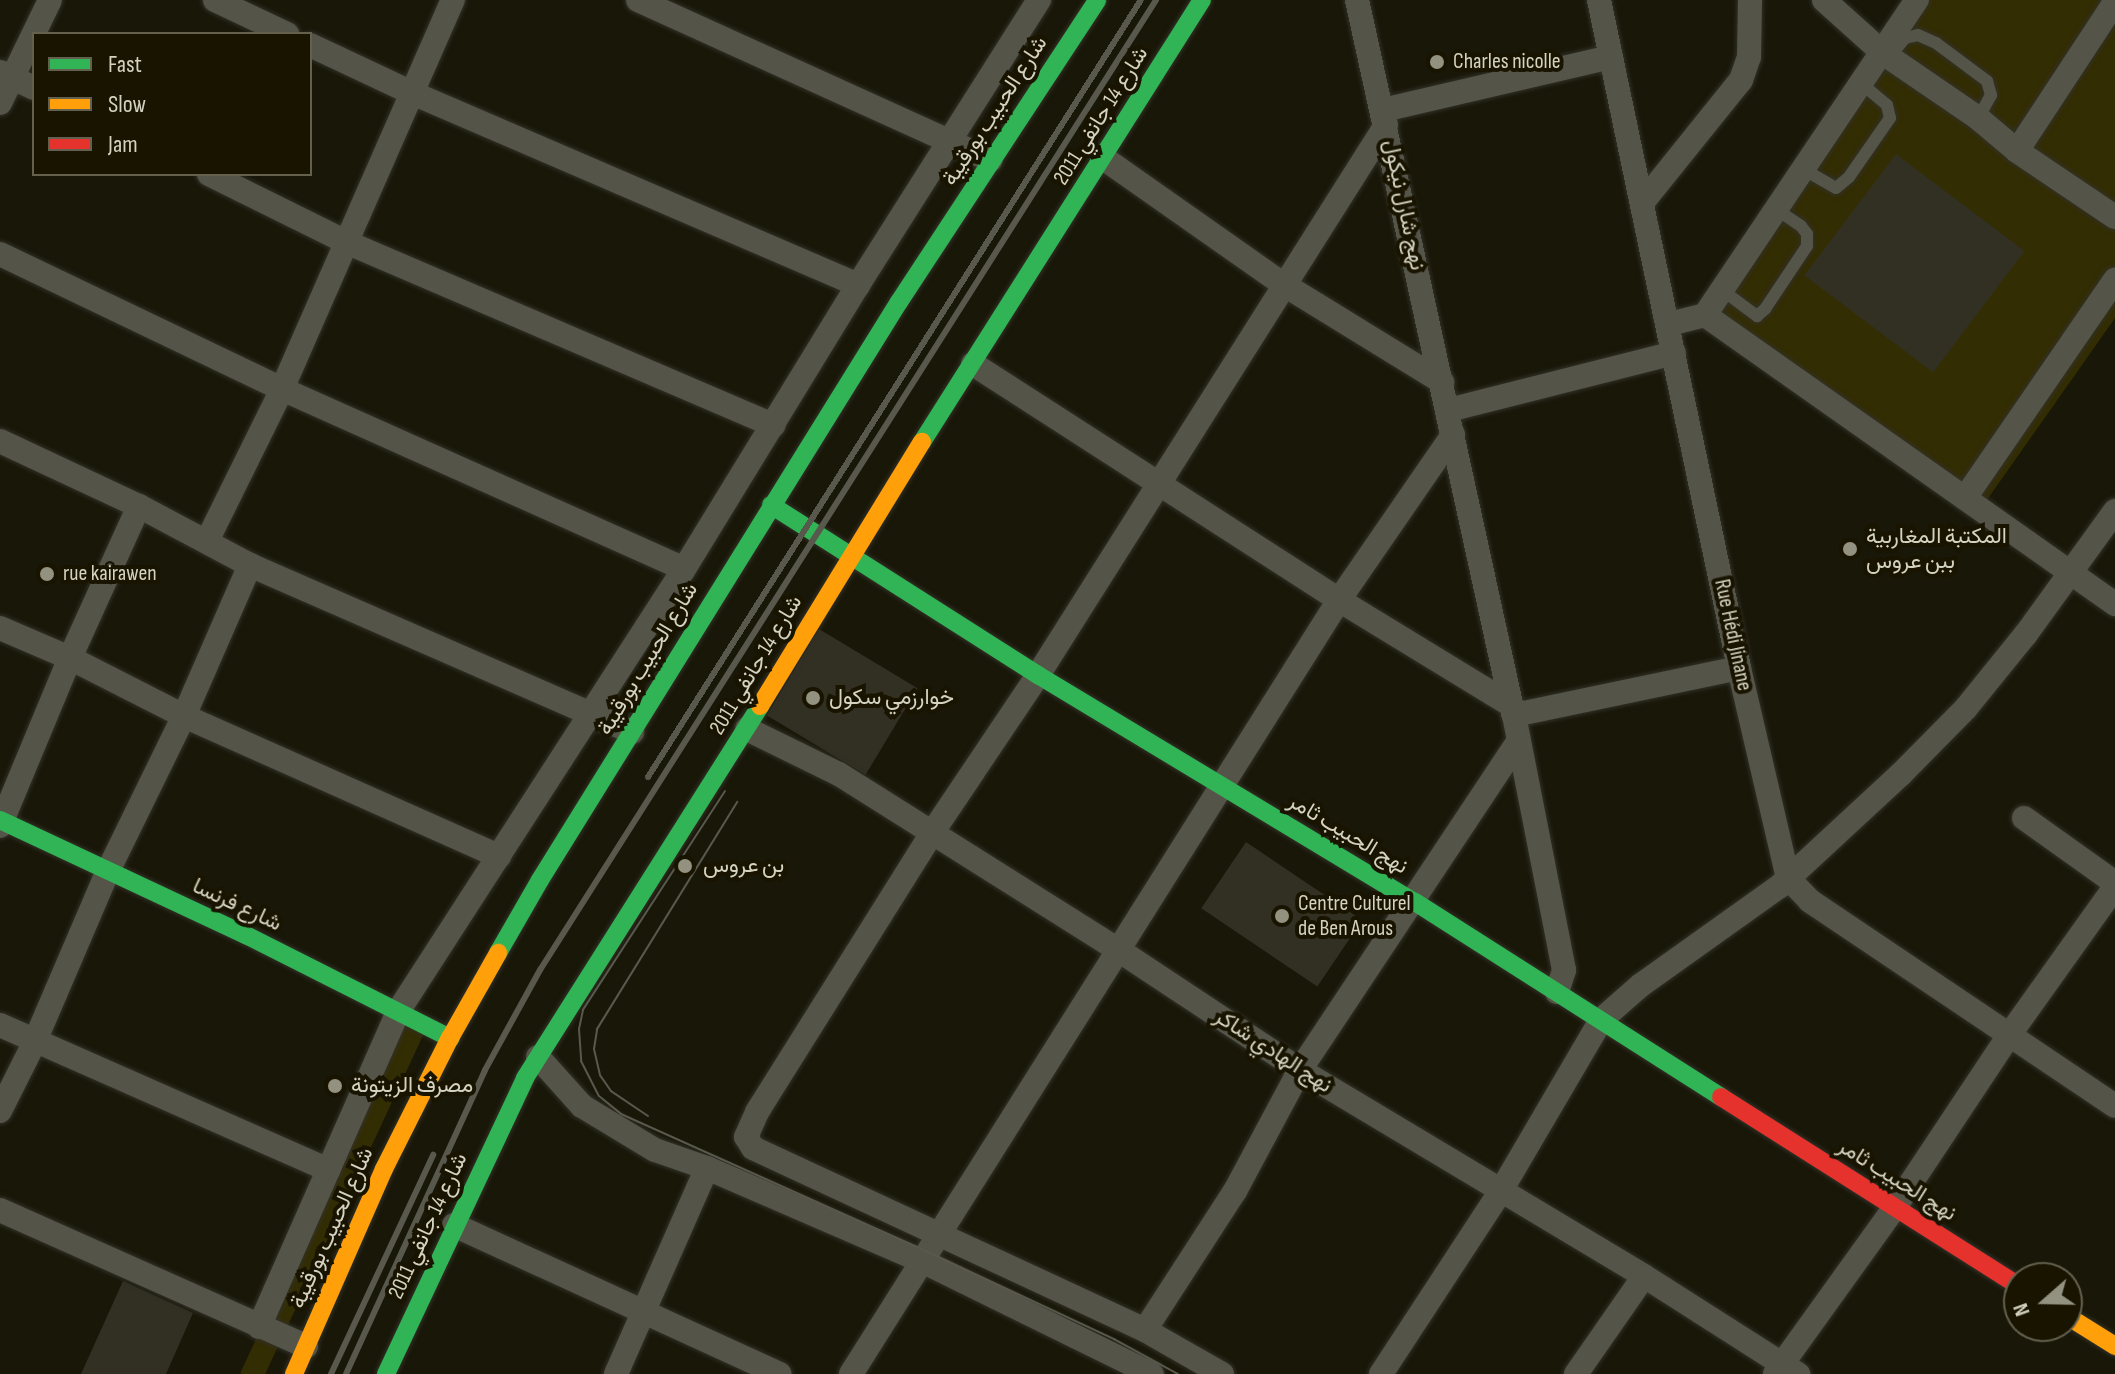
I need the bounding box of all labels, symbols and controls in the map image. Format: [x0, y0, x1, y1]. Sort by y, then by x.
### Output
street label: شارع الحبيب بورقيبة [937, 31, 1053, 191]
legend [32, 32, 312, 176]
street label: شارع 14 جانفي 2011 [1048, 42, 1154, 190]
place label: Charles nicolle [1453, 49, 1561, 75]
text: Fast [108, 50, 142, 79]
marker: Charles nicolle [1428, 53, 1446, 71]
text: Slow [108, 90, 146, 119]
text: Jam [108, 130, 138, 159]
street label: نهج شارل نيكول [1377, 137, 1431, 273]
place label: المكتبة المغاربية ببن عروس [1866, 523, 2007, 574]
marker: المكتبة المغاربية ببن عروس [1841, 540, 1859, 558]
place label: rue kairawen [63, 561, 157, 587]
marker: rue kairawen [38, 565, 56, 583]
street label: Rue Hédi Jinane [1708, 577, 1758, 693]
street label: شارع الحبيب بورقيبة [592, 578, 704, 740]
street label: شارع 14 جانفي 2011 [704, 591, 808, 739]
place label: خوارزمي سكول [829, 685, 954, 711]
marker: خوارزمي سكول [804, 689, 822, 707]
street label: نهج الحبيب ثامر [1283, 788, 1413, 880]
place label: بن عروس [703, 853, 784, 879]
marker: بن عروس [674, 855, 696, 877]
street label: شارع فرنسا [188, 873, 286, 937]
place label: Centre Culturel de Ben Arous [1298, 890, 1411, 942]
marker: Centre Culturel de Ben Arous [1273, 907, 1291, 925]
street label: نهج الهادي شاكر [1209, 1003, 1337, 1099]
place label: مصرف الزيتونة [351, 1073, 473, 1099]
marker: مصرف الزيتونة [326, 1077, 344, 1095]
street label: نهج الحبيب ثامر [1833, 1133, 1961, 1227]
street label: شارع الحبيب بورقيبة [285, 1144, 379, 1312]
street label: شارع 14 جانفي 2011 [383, 1149, 473, 1303]
north arrow [2003, 1262, 2083, 1342]
text: N [2007, 1300, 2037, 1320]

